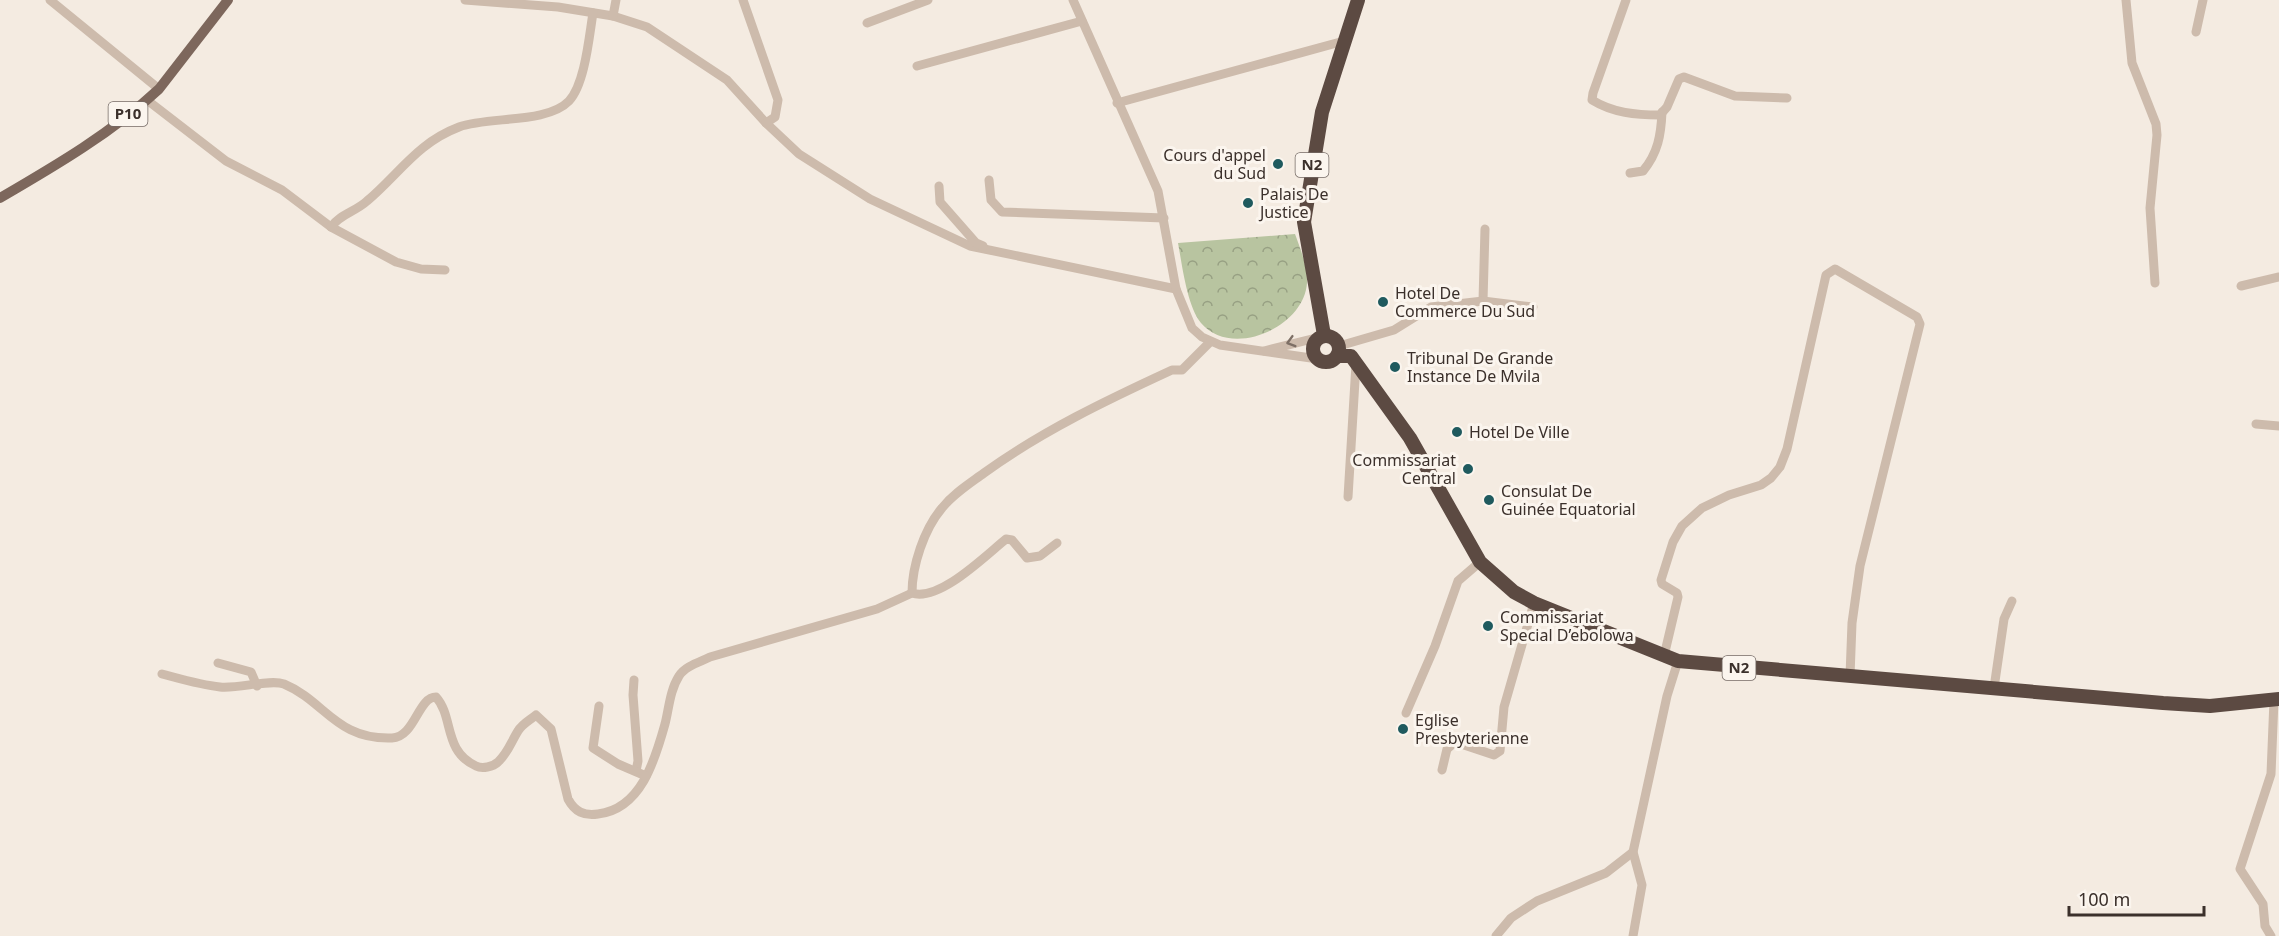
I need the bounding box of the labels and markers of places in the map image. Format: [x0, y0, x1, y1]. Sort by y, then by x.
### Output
place label: Cours d'appel du Sud [1163, 144, 1266, 184]
marker: Cours d'appel du Sud [1271, 157, 1285, 171]
place label: Palais De Justice [1258, 183, 1328, 223]
marker: Palais De Justice [1241, 196, 1255, 210]
place label: Hotel De Commerce Du Sud [1395, 282, 1535, 322]
marker: Hotel De Commerce Du Sud [1376, 295, 1390, 309]
place label: Tribunal De Grande Instance De Mvila [1407, 347, 1553, 387]
marker: Tribunal De Grande Instance De Mvila [1388, 360, 1402, 374]
place label: Hotel De Ville [1469, 421, 1570, 443]
marker: Hotel De Ville [1450, 425, 1464, 439]
place label: Commissariat Central [1352, 449, 1456, 489]
marker: Commissariat Central [1461, 462, 1475, 476]
place label: Consulat De Guinée Equatorial [1501, 480, 1636, 520]
marker: Consulat De Guinée Equatorial [1482, 493, 1496, 507]
place label: Commissariat Special D’ebolowa [1500, 606, 1634, 646]
marker: Commissariat Special D’ebolowa [1481, 619, 1495, 633]
place label: Eglise Presbyterienne [1415, 709, 1529, 749]
marker: Eglise Presbyterienne [1396, 722, 1410, 736]

